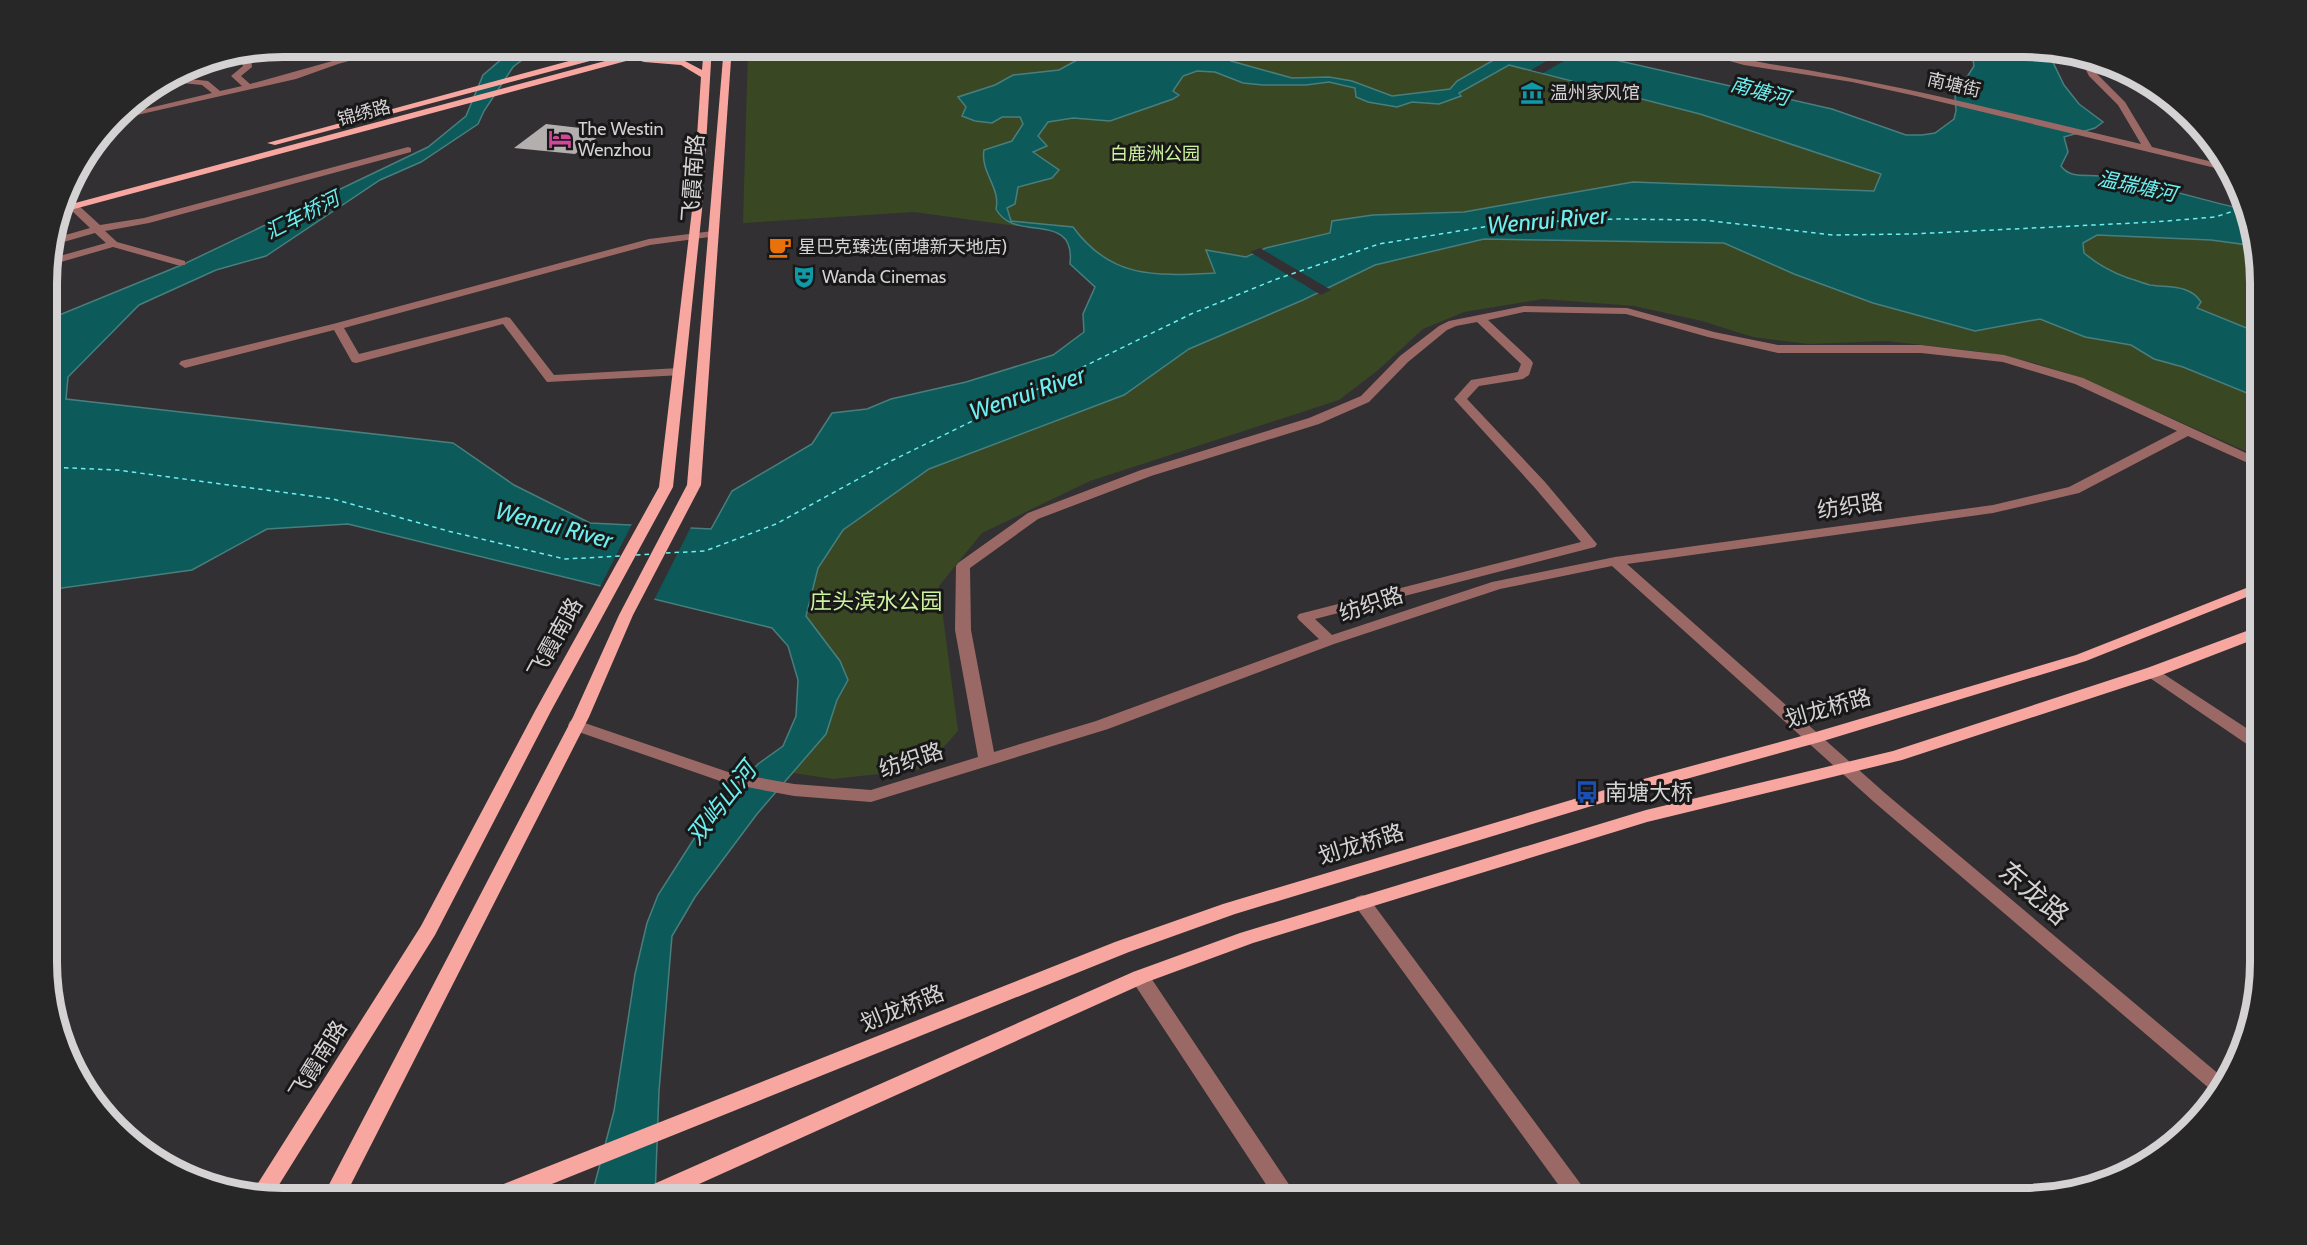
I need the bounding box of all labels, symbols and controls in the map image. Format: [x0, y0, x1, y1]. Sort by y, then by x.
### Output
street label: 南塘街 [1925, 68, 1983, 102]
water label: 南塘河 [1728, 72, 1796, 111]
museum icon: 温州家风馆 [1519, 80, 1545, 106]
place label: 温州家风馆 [1550, 82, 1640, 104]
street label: 锦绣路 [335, 95, 393, 131]
place label: The Westin Wenzhou [578, 118, 663, 161]
hotel icon: The Westin Wenzhou [547, 126, 573, 152]
street label: 飞霞南路 [676, 133, 710, 223]
park label: 白鹿洲公园 [1110, 143, 1200, 165]
water label: 温瑞塘河 [2095, 166, 2183, 207]
water label: 汇车桥河 [261, 184, 347, 244]
water label: Wenrui River [1486, 200, 1610, 240]
cafe icon: 星巴克臻选(南塘新天地店) [767, 234, 793, 260]
place label: 星巴克臻选(南塘新天地店) [798, 236, 1007, 258]
theatre icon: Wanda Cinemas [791, 264, 817, 290]
place label: Wanda Cinemas [822, 266, 946, 288]
water label: Wenrui River [965, 359, 1090, 426]
street label: 纺织路 [1815, 488, 1885, 524]
water label: Wenrui River [492, 495, 617, 555]
street label: 纺织路 [1335, 581, 1407, 627]
park label: 庄头滨水公园 [810, 588, 942, 615]
street label: 飞霞南路 [522, 593, 588, 683]
street label: 划龙桥路 [1782, 683, 1874, 733]
street label: 纺织路 [875, 737, 947, 783]
water label: 双屿山河 [680, 753, 764, 850]
bus stop icon: 南塘大桥 [1574, 779, 1600, 805]
place label: 南塘大桥 [1605, 779, 1693, 806]
street label: 划龙桥路 [1315, 818, 1407, 870]
street label: 东龙路 [1992, 854, 2076, 932]
street label: 划龙桥路 [856, 979, 948, 1037]
street label: 飞霞南路 [283, 1016, 353, 1104]

